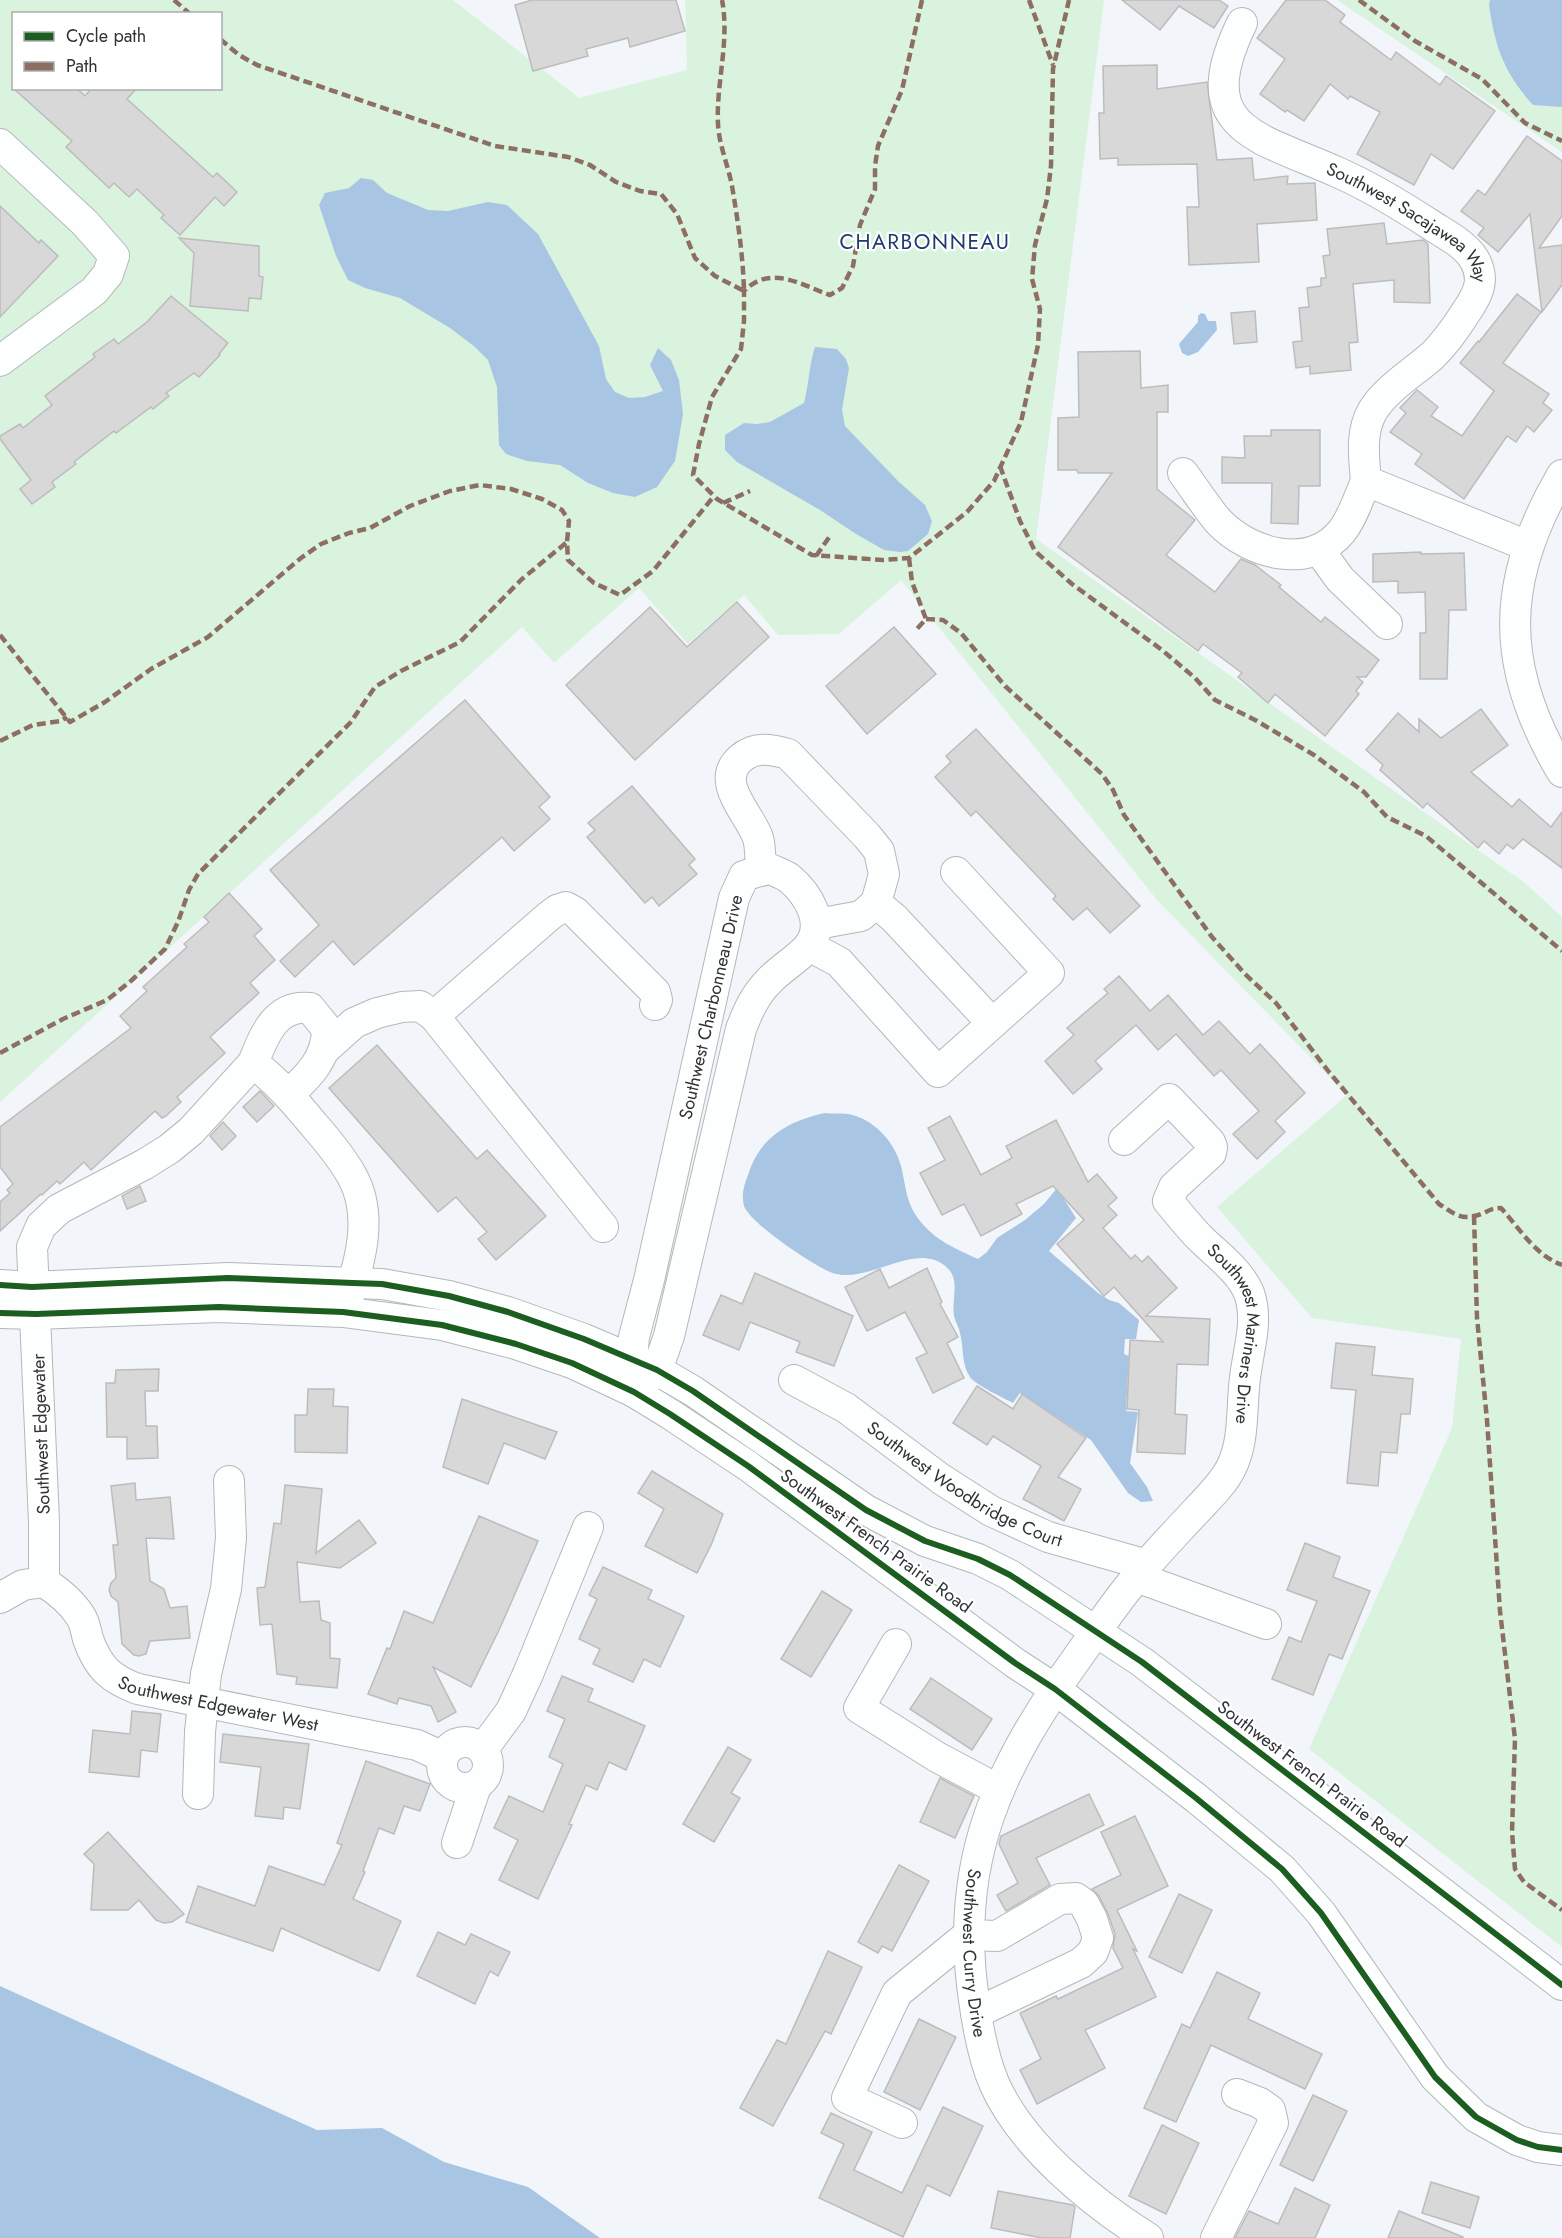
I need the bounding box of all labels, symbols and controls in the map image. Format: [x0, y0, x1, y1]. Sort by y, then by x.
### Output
legend [12, 12, 222, 90]
text: Cycle path [66, 23, 146, 49]
text: Path [66, 53, 98, 79]
street label: Southwest Sacajawea Way [1322, 156, 1493, 282]
district label: CHARBONNEAU [840, 227, 1010, 257]
street label: Southwest Charbonneau Drive [673, 892, 749, 1122]
street label: Southwest Mariners Drive [1201, 1238, 1266, 1425]
street label: Southwest Edgewater [25, 1352, 57, 1515]
street label: Southwest Woodbridge Court [861, 1415, 1066, 1554]
street label: Southwest French Prairie Road [775, 1463, 977, 1619]
street label: Southwest Edgewater West [113, 1669, 321, 1738]
street label: Southwest French Prairie Road [1212, 1694, 1412, 1854]
street label: Southwest Curry Drive [956, 1867, 993, 2040]

